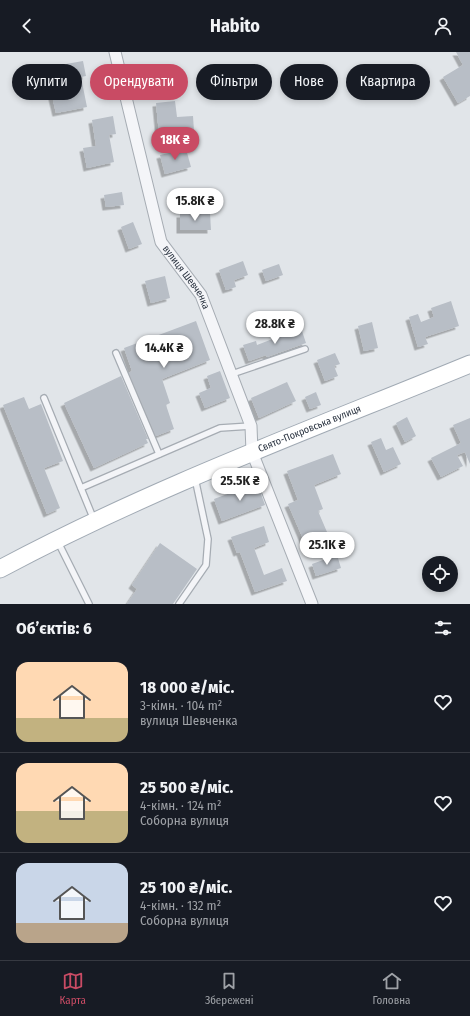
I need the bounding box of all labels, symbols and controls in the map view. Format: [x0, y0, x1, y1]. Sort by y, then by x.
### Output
icon: back [16, 15, 38, 37]
text: Habito [210, 15, 260, 37]
icon: person [432, 15, 454, 37]
chip: Купити [12, 64, 82, 100]
chip: Орендувати [90, 64, 188, 100]
chip: Фільтри [196, 64, 272, 100]
chip: Нове [280, 64, 338, 100]
chip: Квартира [346, 64, 430, 100]
pin: 18K ₴ [147, 127, 203, 161]
text: 18K ₴ [160, 132, 190, 147]
pin: 15.8K ₴ [158, 188, 232, 222]
text: 15.8K ₴ [176, 193, 214, 208]
street label: вулиця Шевченка [160, 243, 212, 311]
pin: 28.8K ₴ [238, 311, 312, 345]
text: 28.8K ₴ [255, 316, 295, 331]
pin: 14.4K ₴ [127, 335, 201, 369]
text: 14.4K ₴ [145, 340, 183, 355]
street label: Свято-Покровська вулиця [256, 403, 363, 455]
pin: 25.5K ₴ [203, 468, 277, 502]
text: 25.5K ₴ [220, 473, 260, 488]
pin: 25.1K ₴ [290, 532, 364, 566]
text: 25.1K ₴ [309, 537, 345, 552]
map controls [422, 556, 458, 592]
button: locate [422, 556, 458, 592]
icon: filters [432, 617, 454, 639]
text: Об’єктів: 6 [16, 618, 92, 639]
text: 18 000 ₴/міс. [140, 677, 234, 698]
icon: home [48, 678, 96, 726]
icon: heart [432, 691, 454, 713]
text: 3-кімн. · 104 m² [140, 698, 222, 713]
text: вулиця Шевченка [140, 713, 238, 728]
text: 25 500 ₴/міс. [140, 777, 233, 798]
icon: home [48, 779, 96, 827]
icon: heart [432, 792, 454, 814]
text: 4-кімн. · 124 m² [140, 798, 221, 813]
text: Соборна вулиця [140, 813, 229, 828]
text: 25 100 ₴/міс. [140, 877, 232, 898]
icon: home [48, 879, 96, 927]
icon: heart [432, 892, 454, 914]
text: 4-кімн. · 132 m² [140, 898, 221, 913]
text: Соборна вулиця [140, 913, 229, 928]
tab: Карта [60, 970, 86, 1007]
tab: Збережені [205, 970, 253, 1007]
tab: Головна [373, 970, 410, 1007]

